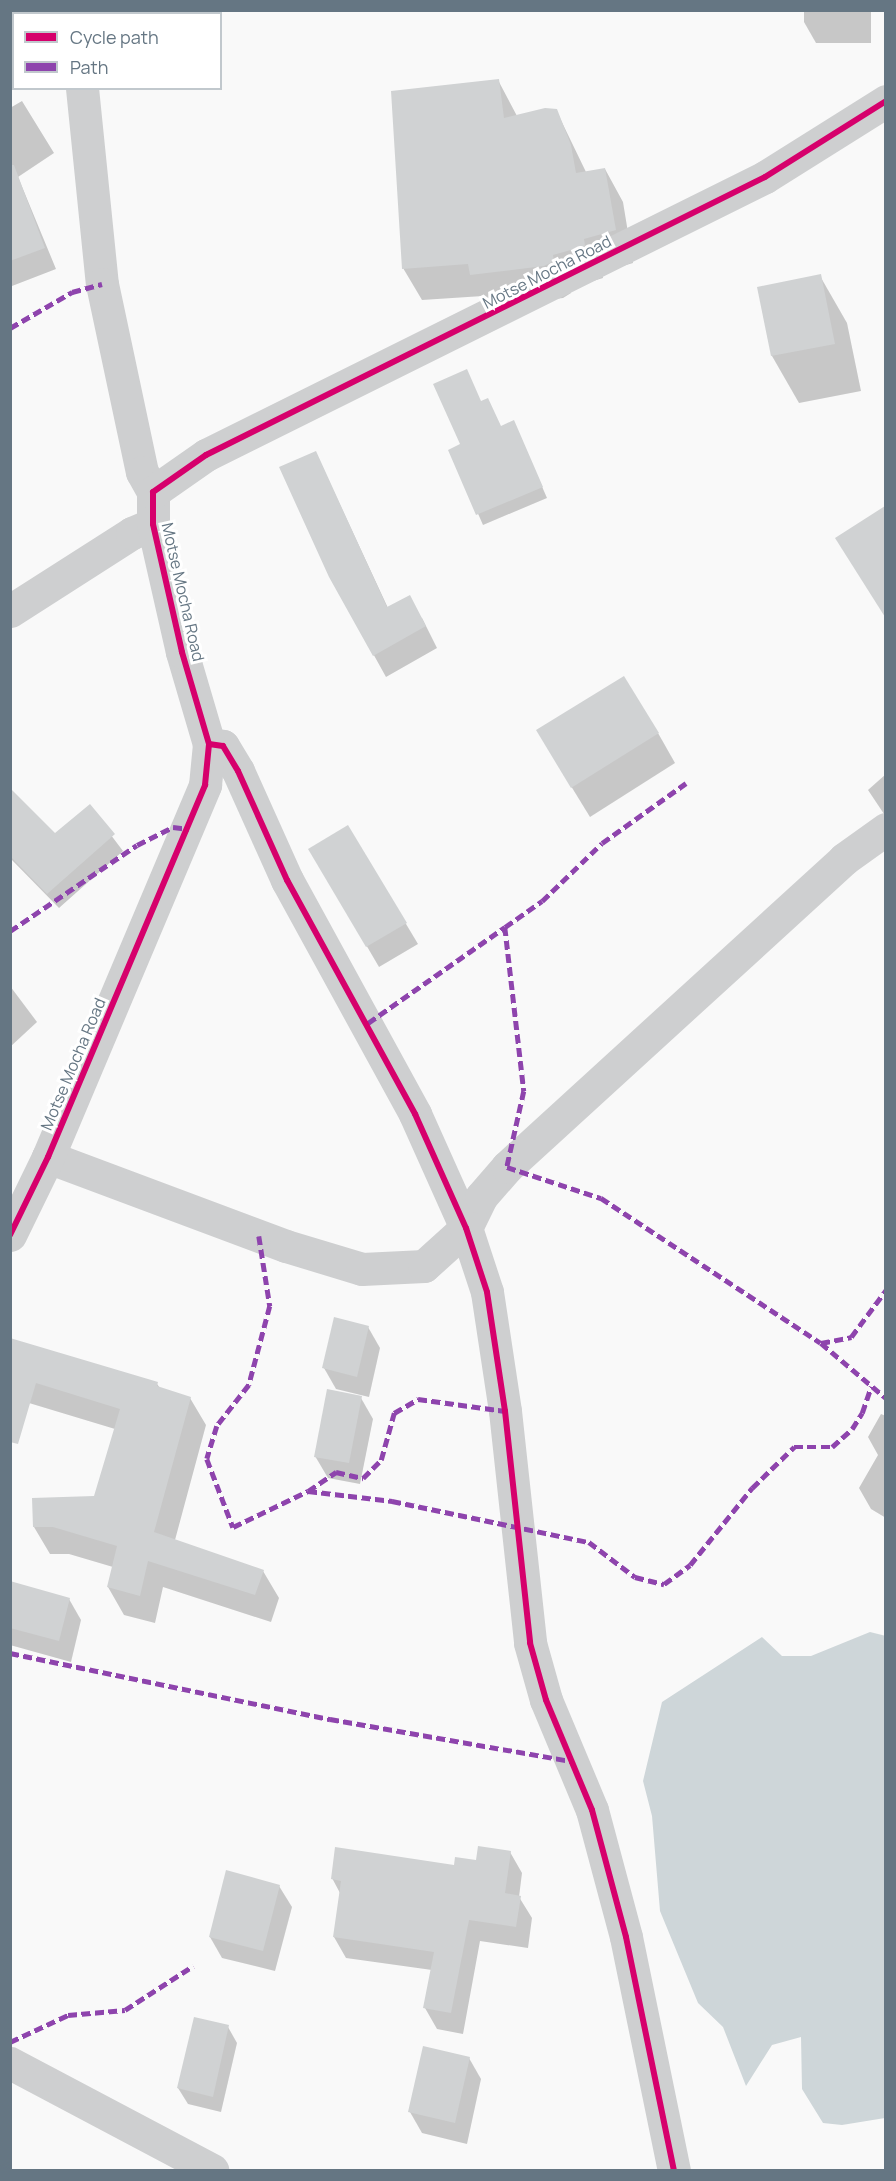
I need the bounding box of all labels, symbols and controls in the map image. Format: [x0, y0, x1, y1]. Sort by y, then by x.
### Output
legend [12, 12, 222, 90]
text: Cycle path [70, 25, 159, 49]
text: Path [70, 55, 108, 79]
street label: Motse Mocha Road [480, 231, 614, 313]
street label: Motse Mocha Road [158, 521, 208, 663]
street label: Motse Mocha Road [37, 995, 109, 1133]

